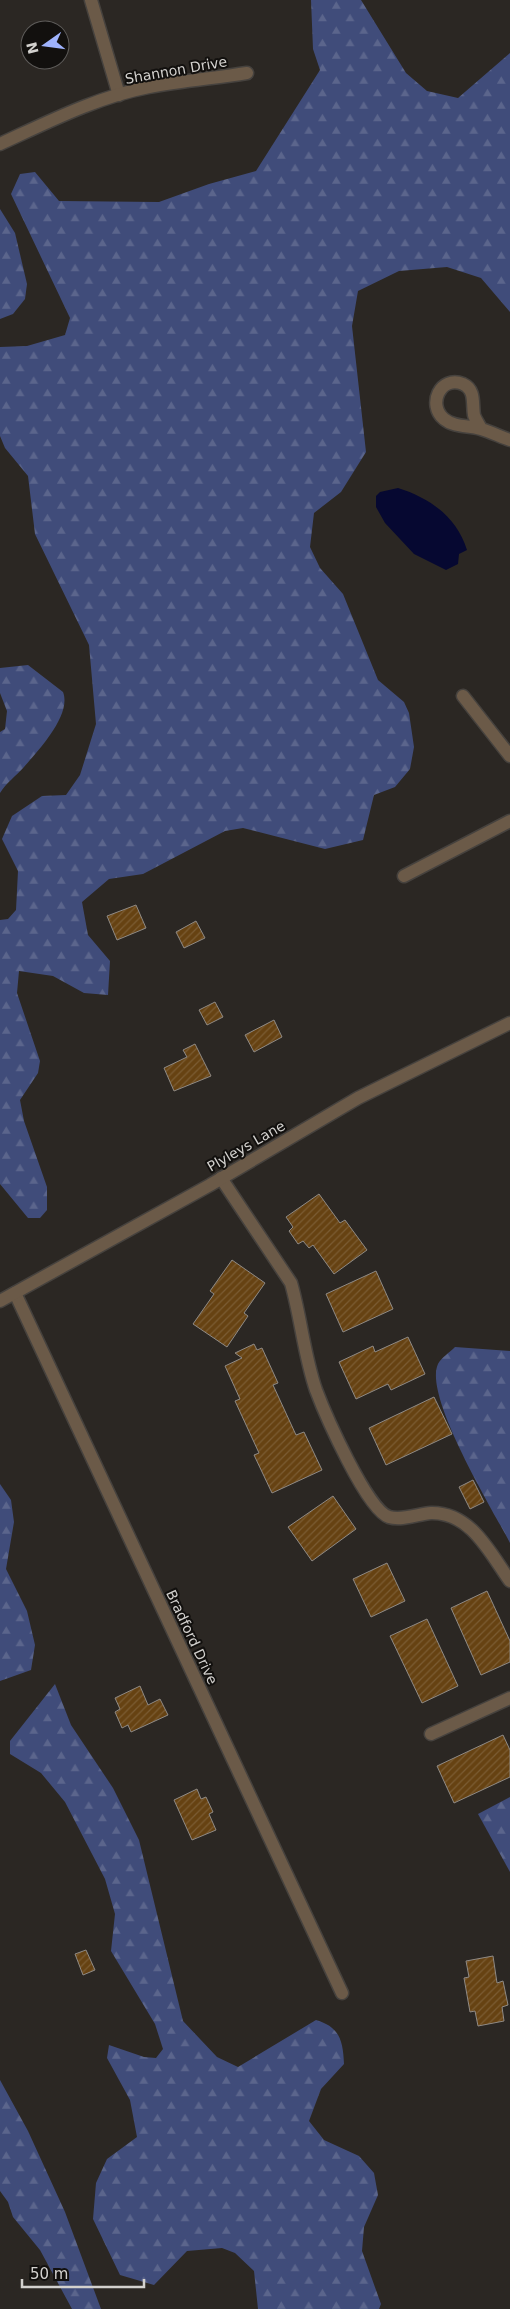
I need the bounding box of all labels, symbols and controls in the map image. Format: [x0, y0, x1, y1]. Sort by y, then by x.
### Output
north arrow [20, 20, 70, 70]
text: N [23, 41, 42, 56]
street label: Shannon Drive [124, 53, 228, 87]
street label: Plyleys Lane [204, 1117, 288, 1175]
street label: Bradford Drive [163, 1587, 221, 1687]
scale bar [22, 2256, 145, 2288]
text: 50 m [30, 2265, 68, 2283]

